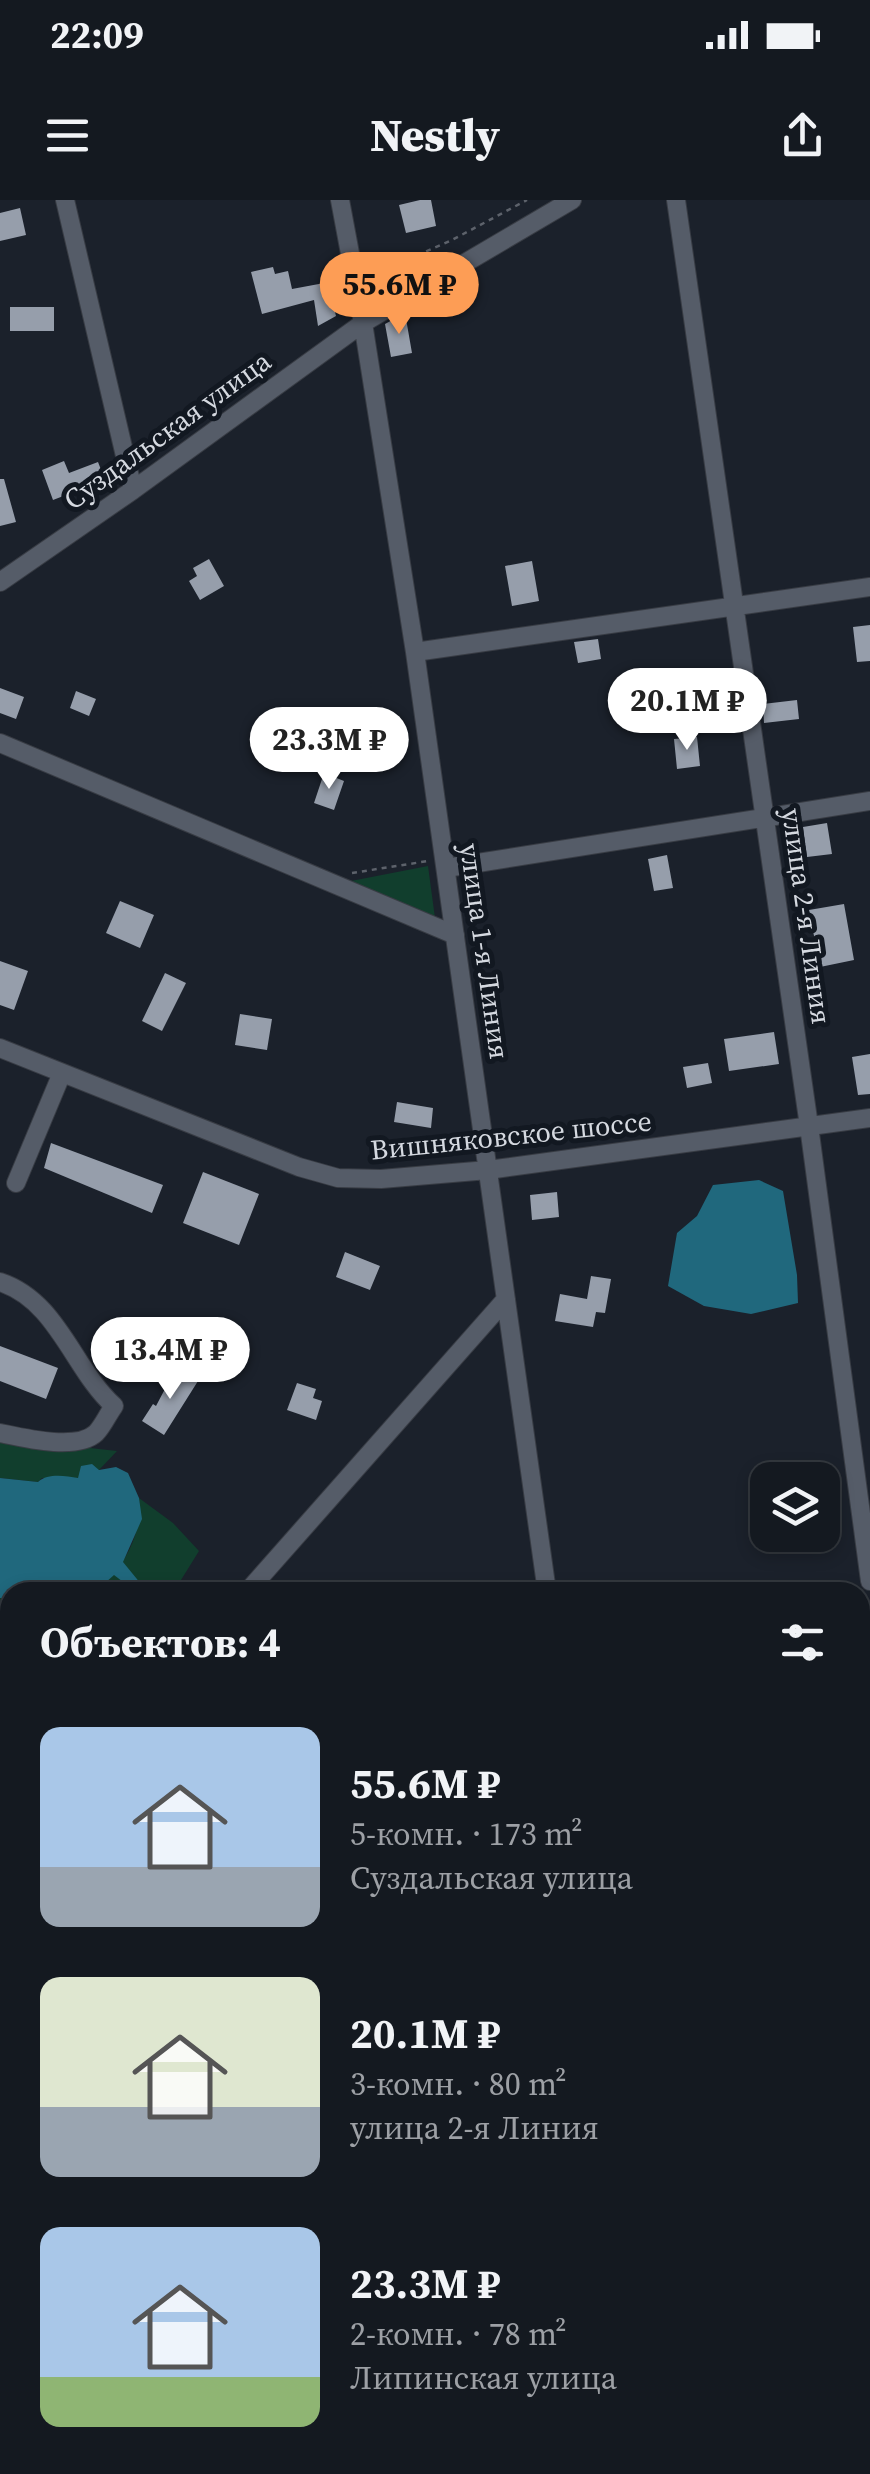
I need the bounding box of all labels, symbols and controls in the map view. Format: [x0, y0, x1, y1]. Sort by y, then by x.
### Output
text: 22:09 [50, 9, 144, 61]
text: Nestly [370, 104, 500, 166]
icon: menu [40, 108, 95, 163]
icon: share [775, 108, 830, 163]
pin: 55.6M ₽ [307, 252, 491, 337]
text: 55.6M ₽ [342, 262, 456, 306]
street label: Суздальская улица [56, 341, 279, 518]
pin: 20.1M ₽ [595, 668, 779, 753]
text: 20.1M ₽ [630, 678, 744, 722]
pin: 23.3M ₽ [237, 707, 421, 792]
text: 23.3M ₽ [272, 717, 386, 761]
street label: улица 2-я Линия [773, 806, 841, 1026]
street label: улица 1-я Линия [451, 841, 519, 1061]
street label: Вишняковское шоссе [369, 1101, 653, 1169]
pin: 13.4M ₽ [78, 1317, 262, 1402]
text: 13.4M ₽ [113, 1327, 227, 1371]
map controls [750, 1462, 840, 1552]
button: layers [750, 1462, 840, 1552]
text: Объектов: 4 [40, 1613, 281, 1671]
icon: filters [775, 1615, 830, 1670]
text: 55.6M ₽ [350, 1754, 500, 1812]
icon: home [120, 1767, 240, 1887]
text: 5-комн. · 173 m² [350, 1812, 583, 1856]
text: Суздальская улица [350, 1856, 633, 1900]
text: 20.1M ₽ [350, 2004, 500, 2062]
icon: home [120, 2017, 240, 2137]
text: 3-комн. · 80 m² [350, 2062, 567, 2106]
text: улица 2-я Линия [350, 2106, 599, 2150]
text: 23.3M ₽ [350, 2254, 500, 2312]
icon: home [120, 2267, 240, 2387]
text: 2-комн. · 78 m² [350, 2312, 567, 2356]
text: Липинская улица [350, 2356, 617, 2400]

